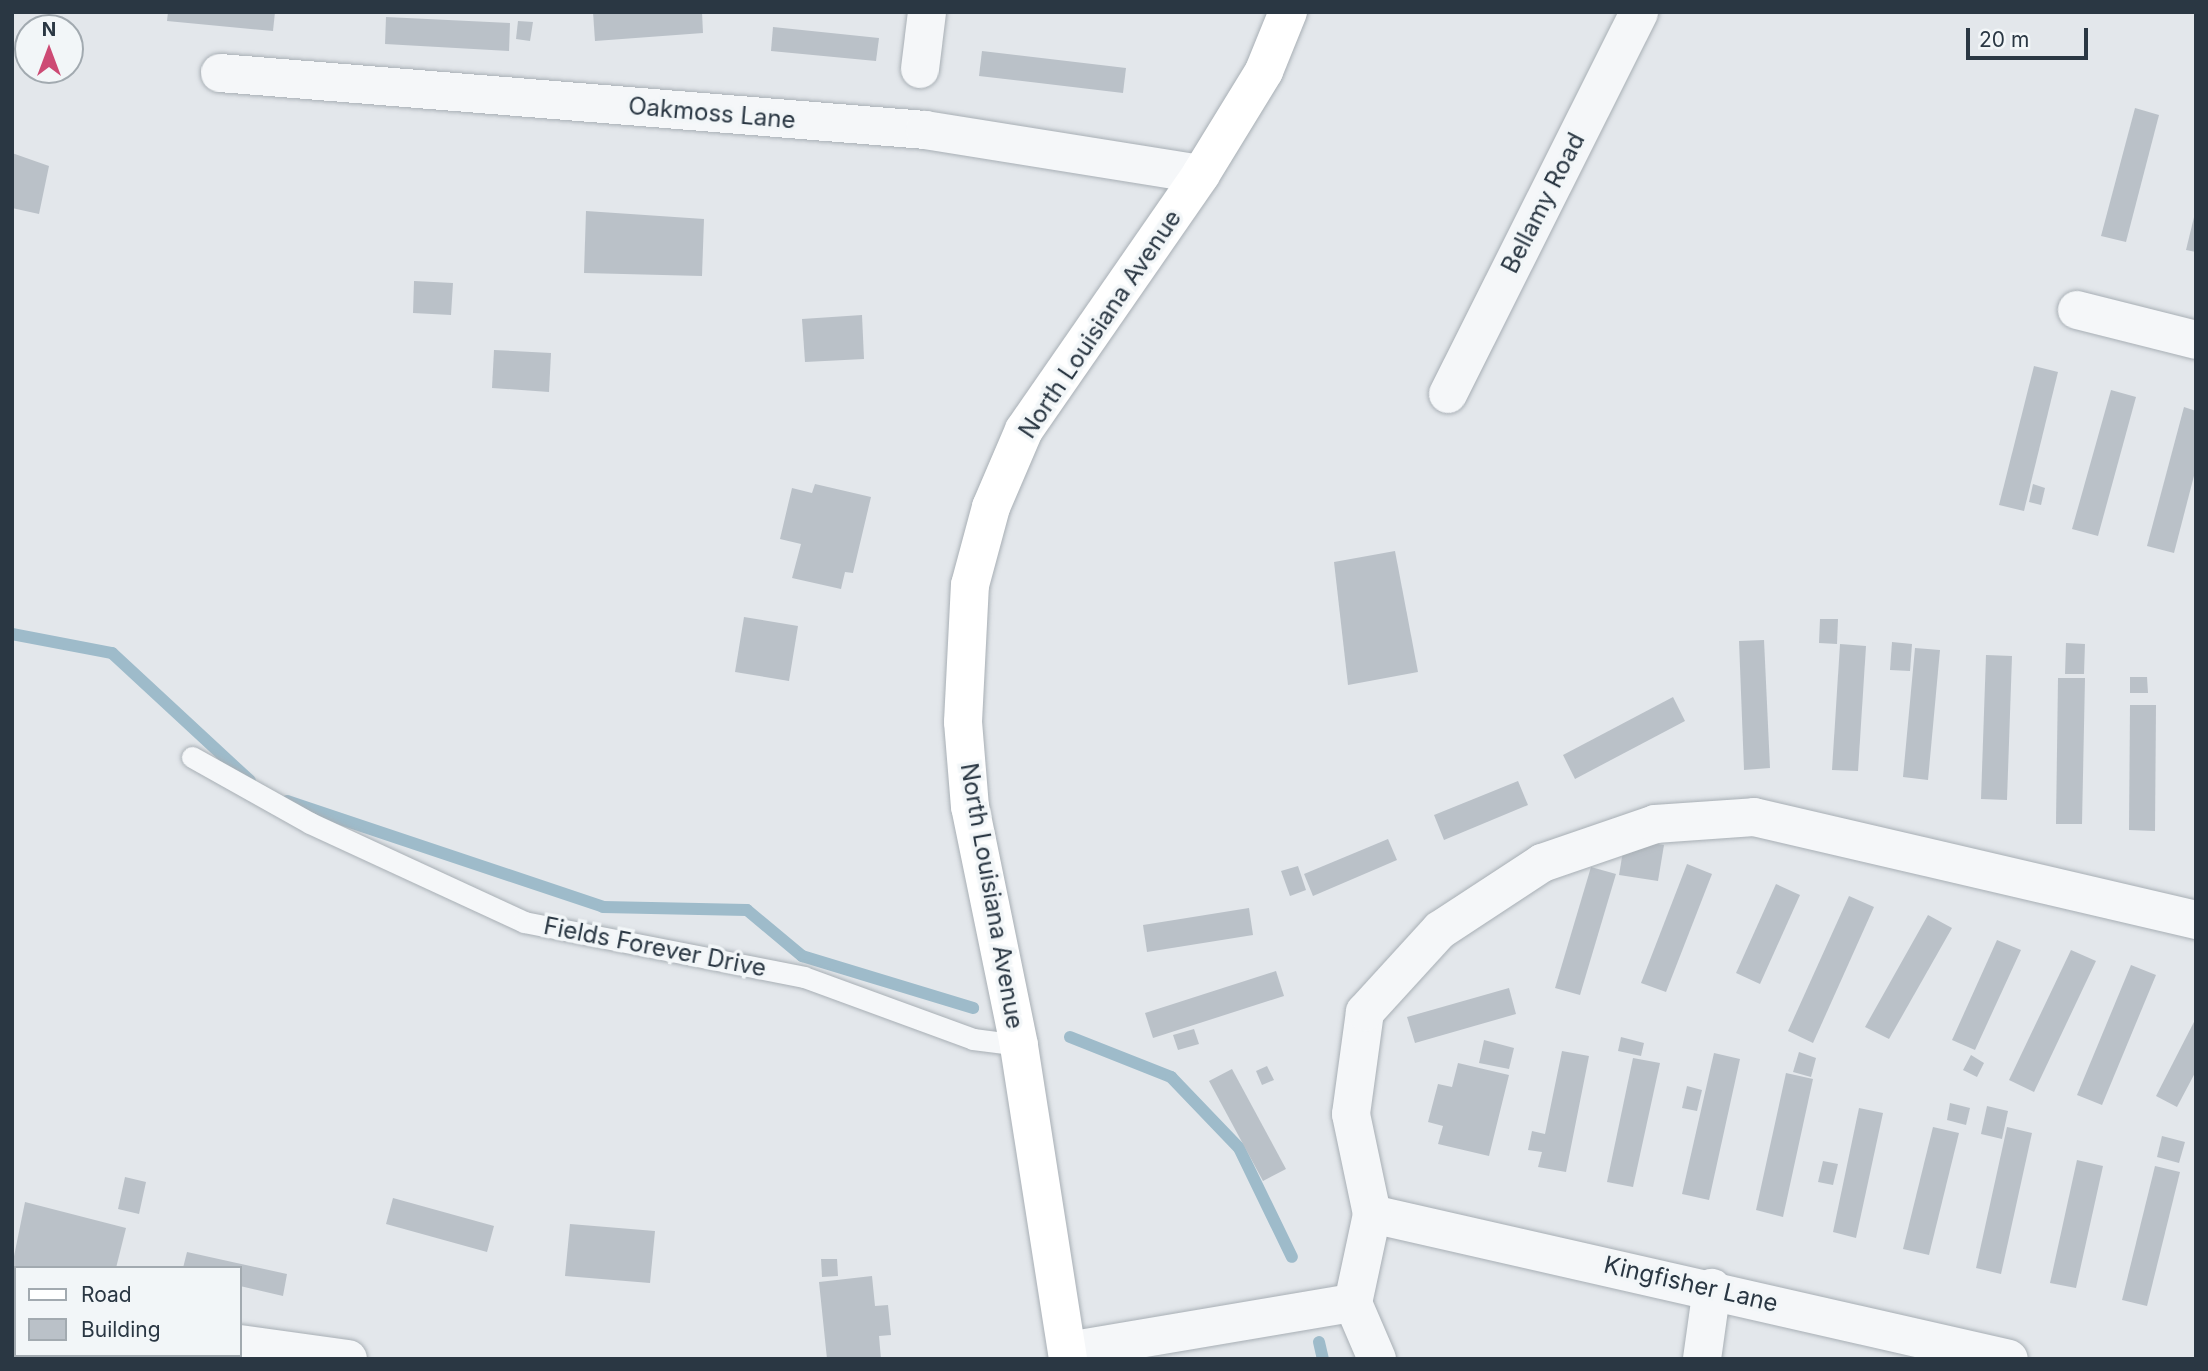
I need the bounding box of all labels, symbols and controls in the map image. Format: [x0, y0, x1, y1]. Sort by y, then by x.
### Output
north arrow [14, 14, 84, 84]
scale bar [1970, 14, 2092, 58]
text: N [42, 18, 56, 41]
text: 20 m [1979, 27, 2029, 52]
street label: Oakmoss Lane [627, 91, 797, 135]
street label: Bellamy Road [1495, 128, 1591, 278]
street label: North Louisiana Avenue [1013, 204, 1187, 444]
street label: North Louisiana Avenue [954, 761, 1030, 1031]
street label: Fields Forever Drive [541, 911, 769, 983]
street label: Kingfisher Lane [1601, 1250, 1781, 1318]
legend [14, 1266, 242, 1357]
text: Road [81, 1282, 132, 1307]
text: Building [81, 1317, 161, 1342]

